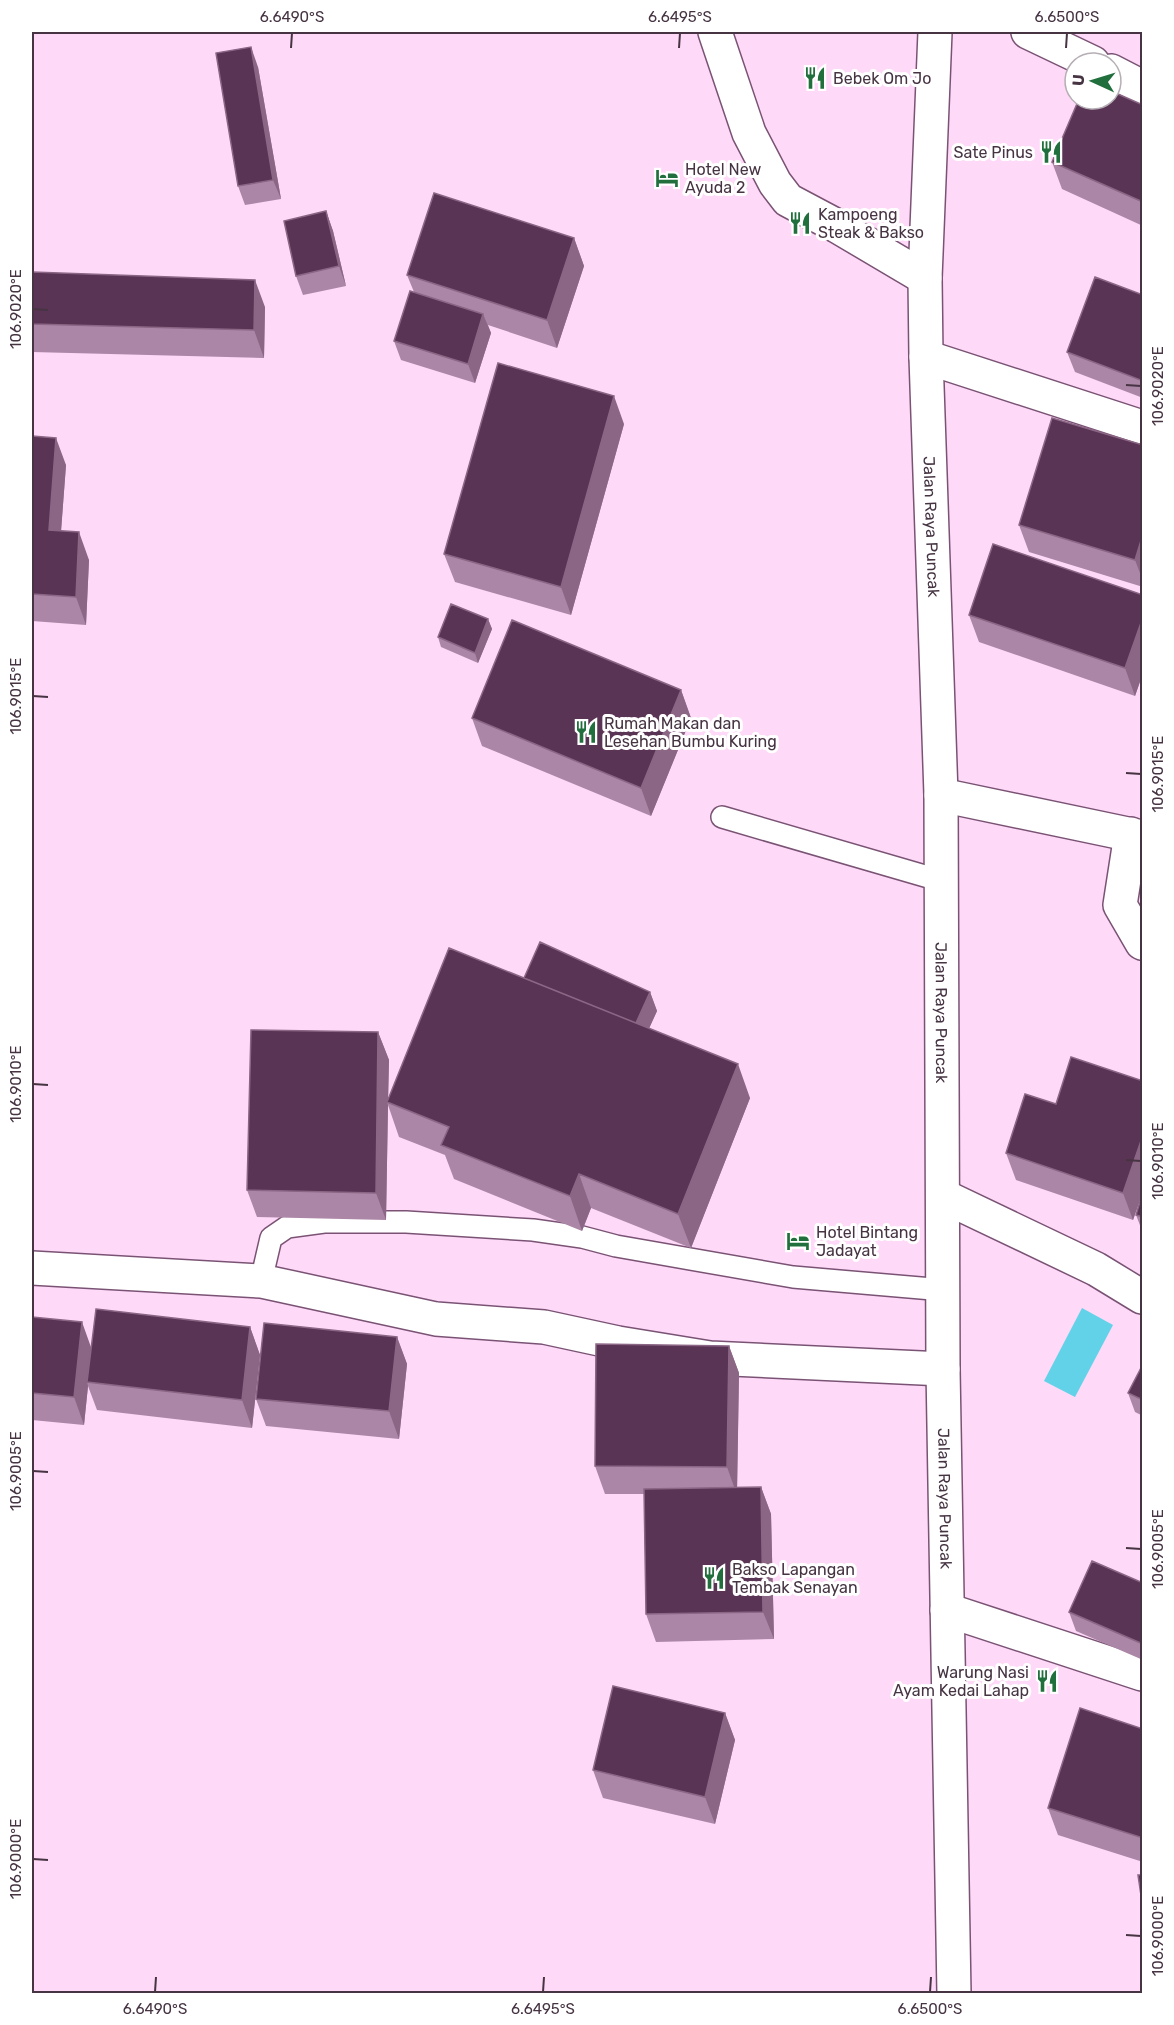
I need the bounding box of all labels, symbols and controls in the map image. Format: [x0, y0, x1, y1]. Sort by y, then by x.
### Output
text: 6.6490°S [260, 8, 324, 26]
text: 6.6495°S [648, 8, 712, 26]
text: 6.6500°S [1035, 8, 1099, 26]
north arrow [1063, 51, 1123, 111]
restaurant icon: Bebek Om Jo [802, 65, 828, 91]
place label: Bebek Om Jo [833, 69, 931, 88]
text: U [1069, 74, 1088, 86]
restaurant icon: Sate Pinus [1038, 139, 1064, 165]
place label: Sate Pinus [954, 143, 1033, 162]
place label: Hotel New Ayuda 2 [685, 160, 761, 197]
hotel icon: Hotel New Ayuda 2 [654, 165, 680, 191]
place label: Kampoeng Steak & Bakso [818, 205, 924, 242]
restaurant icon: Kampoeng Steak & Bakso [787, 210, 813, 236]
text: 106.9020°E [7, 269, 25, 349]
text: 106.9020°E [1149, 346, 1167, 426]
street label: Jalan Raya Puncak [920, 456, 944, 598]
text: 106.9015°E [7, 658, 25, 734]
place label: Rumah Makan dan Lesehan Bumbu Kuring [604, 714, 777, 751]
restaurant icon: Rumah Makan dan Lesehan Bumbu Kuring [573, 719, 599, 745]
text: 106.9015°E [1149, 736, 1167, 812]
street label: Jalan Raya Puncak [932, 942, 952, 1084]
text: 106.9010°E [7, 1045, 25, 1123]
text: 106.9010°E [1149, 1122, 1167, 1200]
place label: Hotel Bintang Jadayat [816, 1223, 918, 1260]
hotel icon: Hotel Bintang Jadayat [785, 1228, 811, 1254]
street label: Jalan Raya Puncak [935, 1428, 956, 1570]
text: 106.9005°E [7, 1431, 25, 1511]
text: 106.9005°E [1149, 1509, 1167, 1589]
place label: Bakso Lapangan Tembak Senayan [732, 1560, 858, 1597]
restaurant icon: Bakso Lapangan Tembak Senayan [701, 1565, 727, 1591]
place label: Warung Nasi Ayam Kedai Lahap [893, 1663, 1029, 1700]
restaurant icon: Warung Nasi Ayam Kedai Lahap [1034, 1668, 1060, 1694]
text: 106.9000°E [7, 1819, 25, 1899]
text: 106.9000°E [1149, 1896, 1167, 1976]
text: 6.6490°S [123, 2000, 187, 2018]
text: 6.6495°S [511, 2000, 575, 2018]
text: 6.6500°S [898, 2000, 962, 2018]

